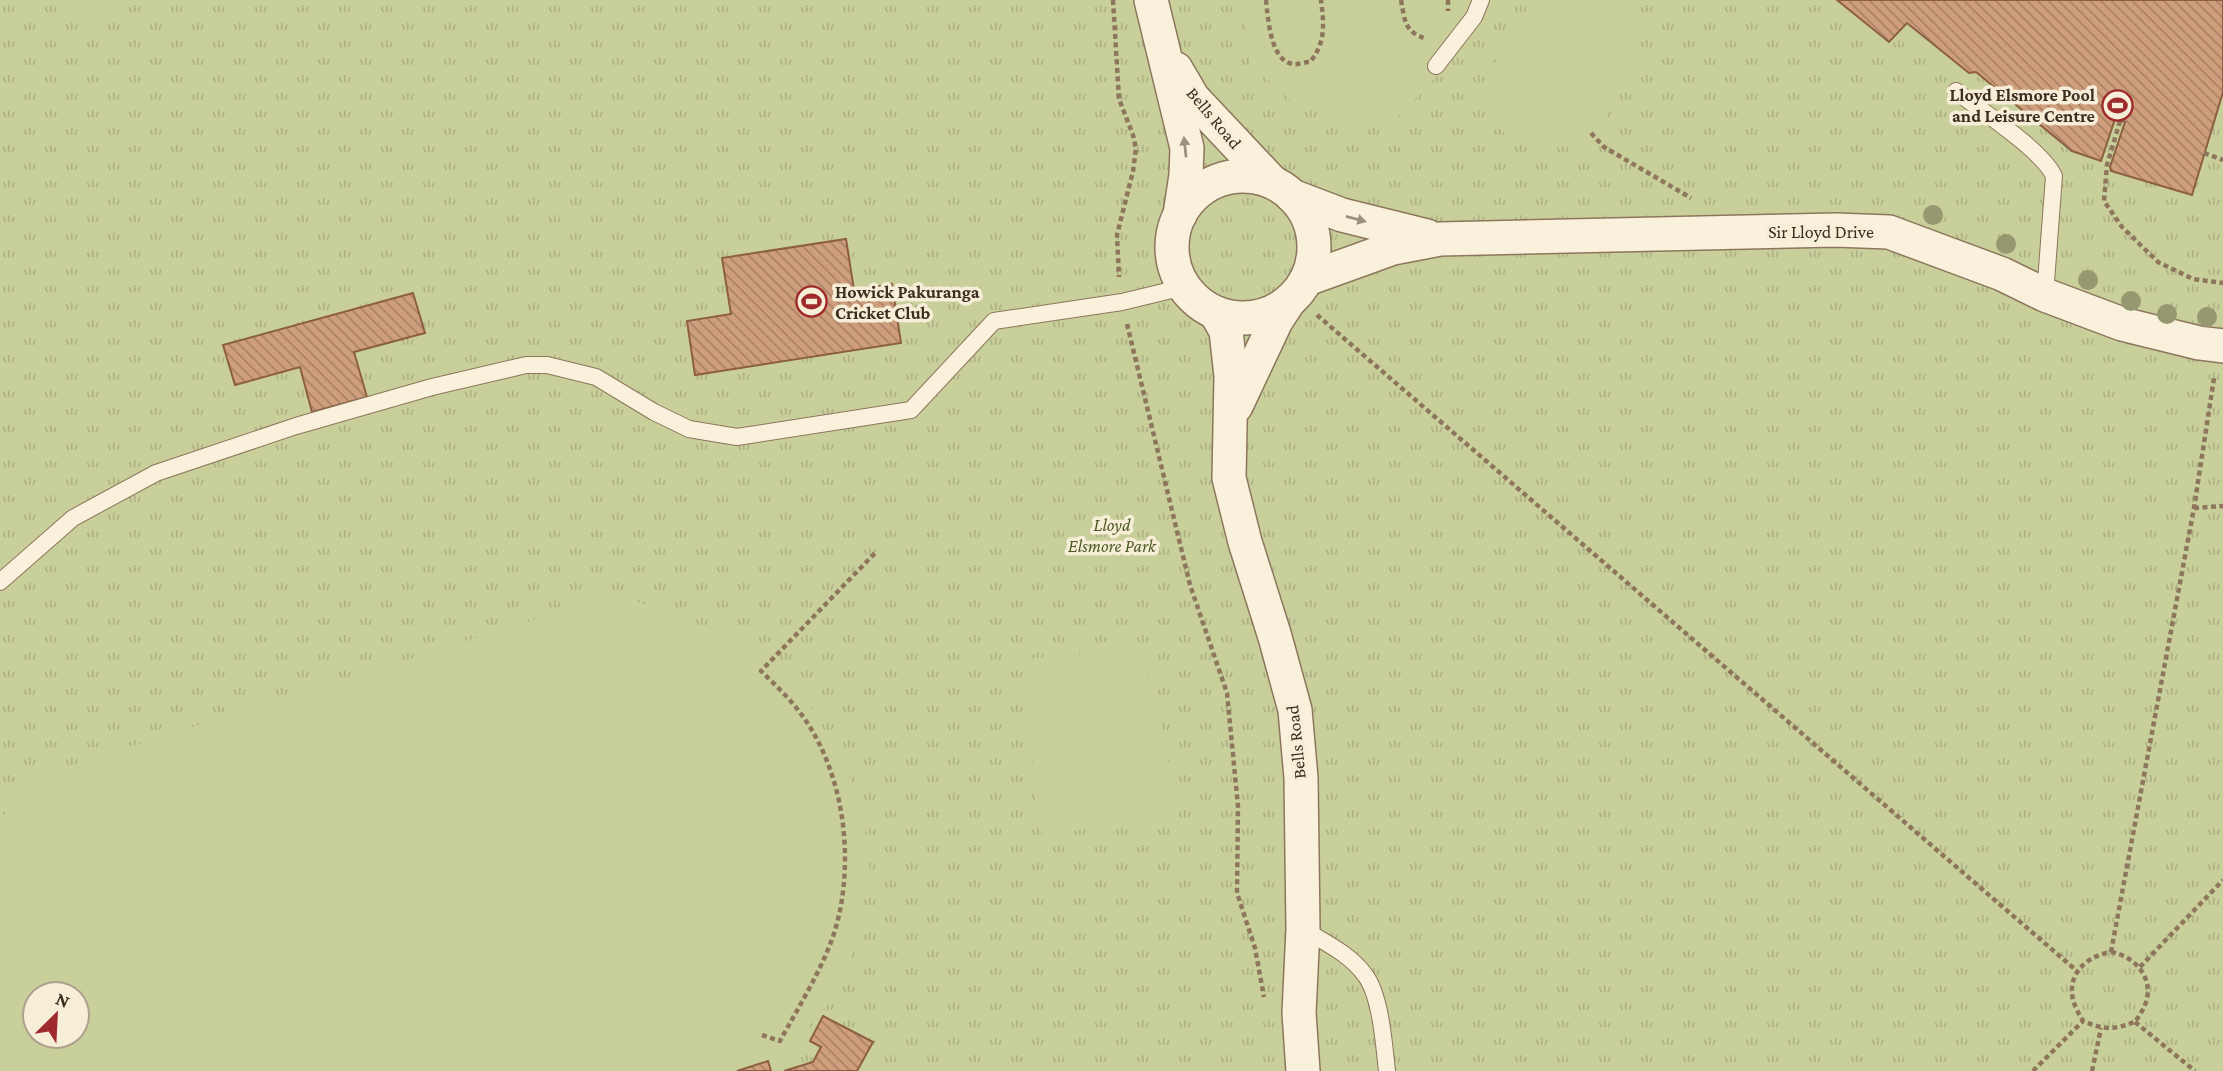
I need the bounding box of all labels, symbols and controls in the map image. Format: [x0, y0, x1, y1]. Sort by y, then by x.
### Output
street label: Bells Road [1183, 83, 1246, 153]
place label: Lloyd Elsmore Pool and Leisure Centre [1949, 85, 2095, 126]
sports icon: Lloyd Elsmore Pool and Leisure Centre [2101, 88, 2135, 122]
one-way arrow [1180, 136, 1191, 158]
one-way arrow [1345, 214, 1367, 225]
street label: Sir Lloyd Drive [1768, 222, 1874, 242]
place label: Howick Pakuranga Cricket Club [835, 282, 980, 323]
sports icon: Howick Pakuranga Cricket Club [795, 285, 829, 319]
park label: Lloyd Elsmore Park [1068, 515, 1157, 556]
street label: Bells Road [1282, 704, 1310, 780]
north arrow [21, 980, 91, 1050]
text: N [53, 988, 73, 1012]

